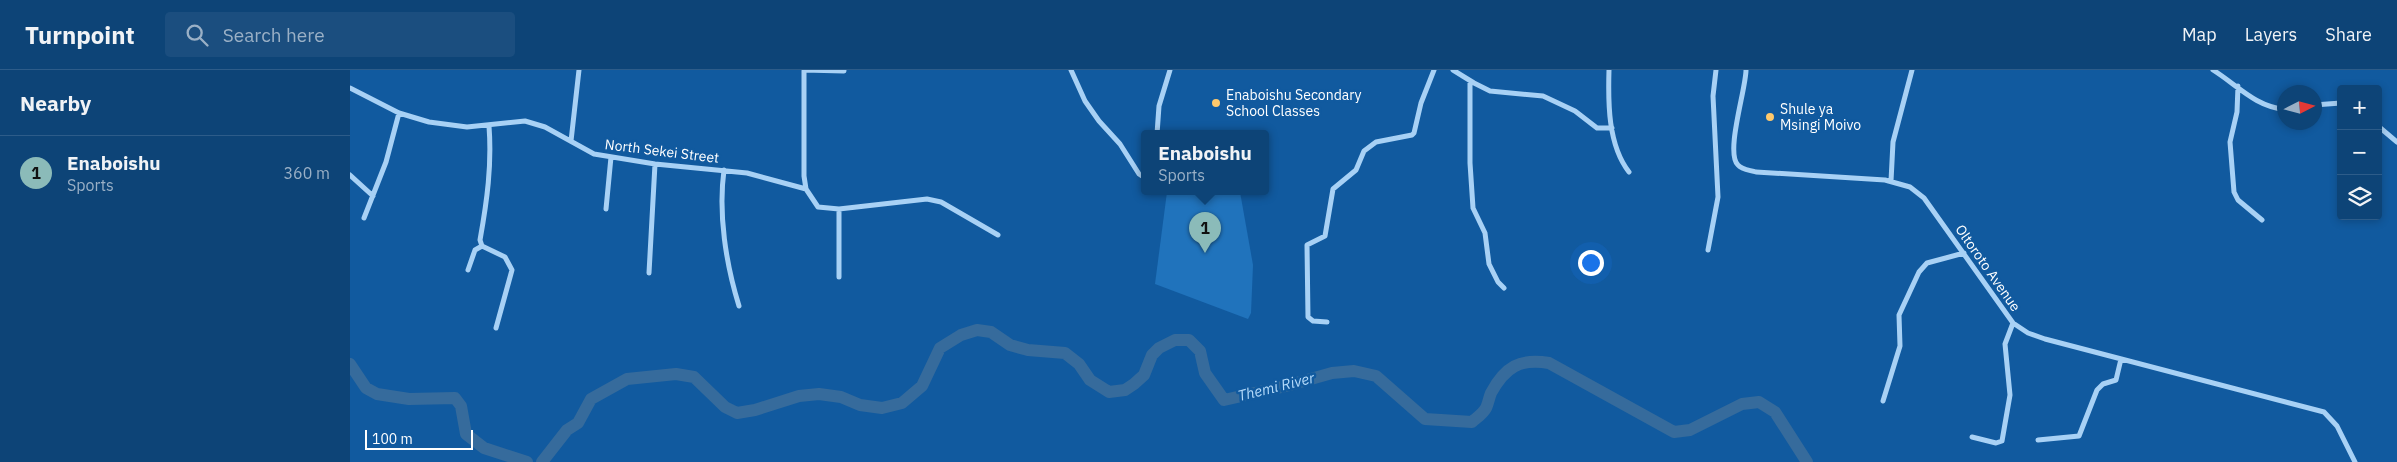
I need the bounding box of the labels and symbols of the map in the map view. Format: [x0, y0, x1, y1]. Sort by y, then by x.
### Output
north arrow [2277, 85, 2322, 130]
place label: Enaboishu Secondary School Classes [1226, 86, 1362, 120]
marker: Enaboishu Secondary School Classes [1210, 97, 1222, 109]
place label: Shule ya Msingi Moivo [1780, 100, 1861, 134]
marker: Shule ya Msingi Moivo [1764, 111, 1776, 123]
street label: North Sekei Street [604, 135, 720, 167]
pin: 1 [1189, 212, 1221, 253]
street label: Oltoroto Avenue [1951, 221, 2025, 315]
your location [1578, 250, 1604, 276]
water label: Themi River [1236, 368, 1317, 405]
scale bar [365, 427, 472, 450]

